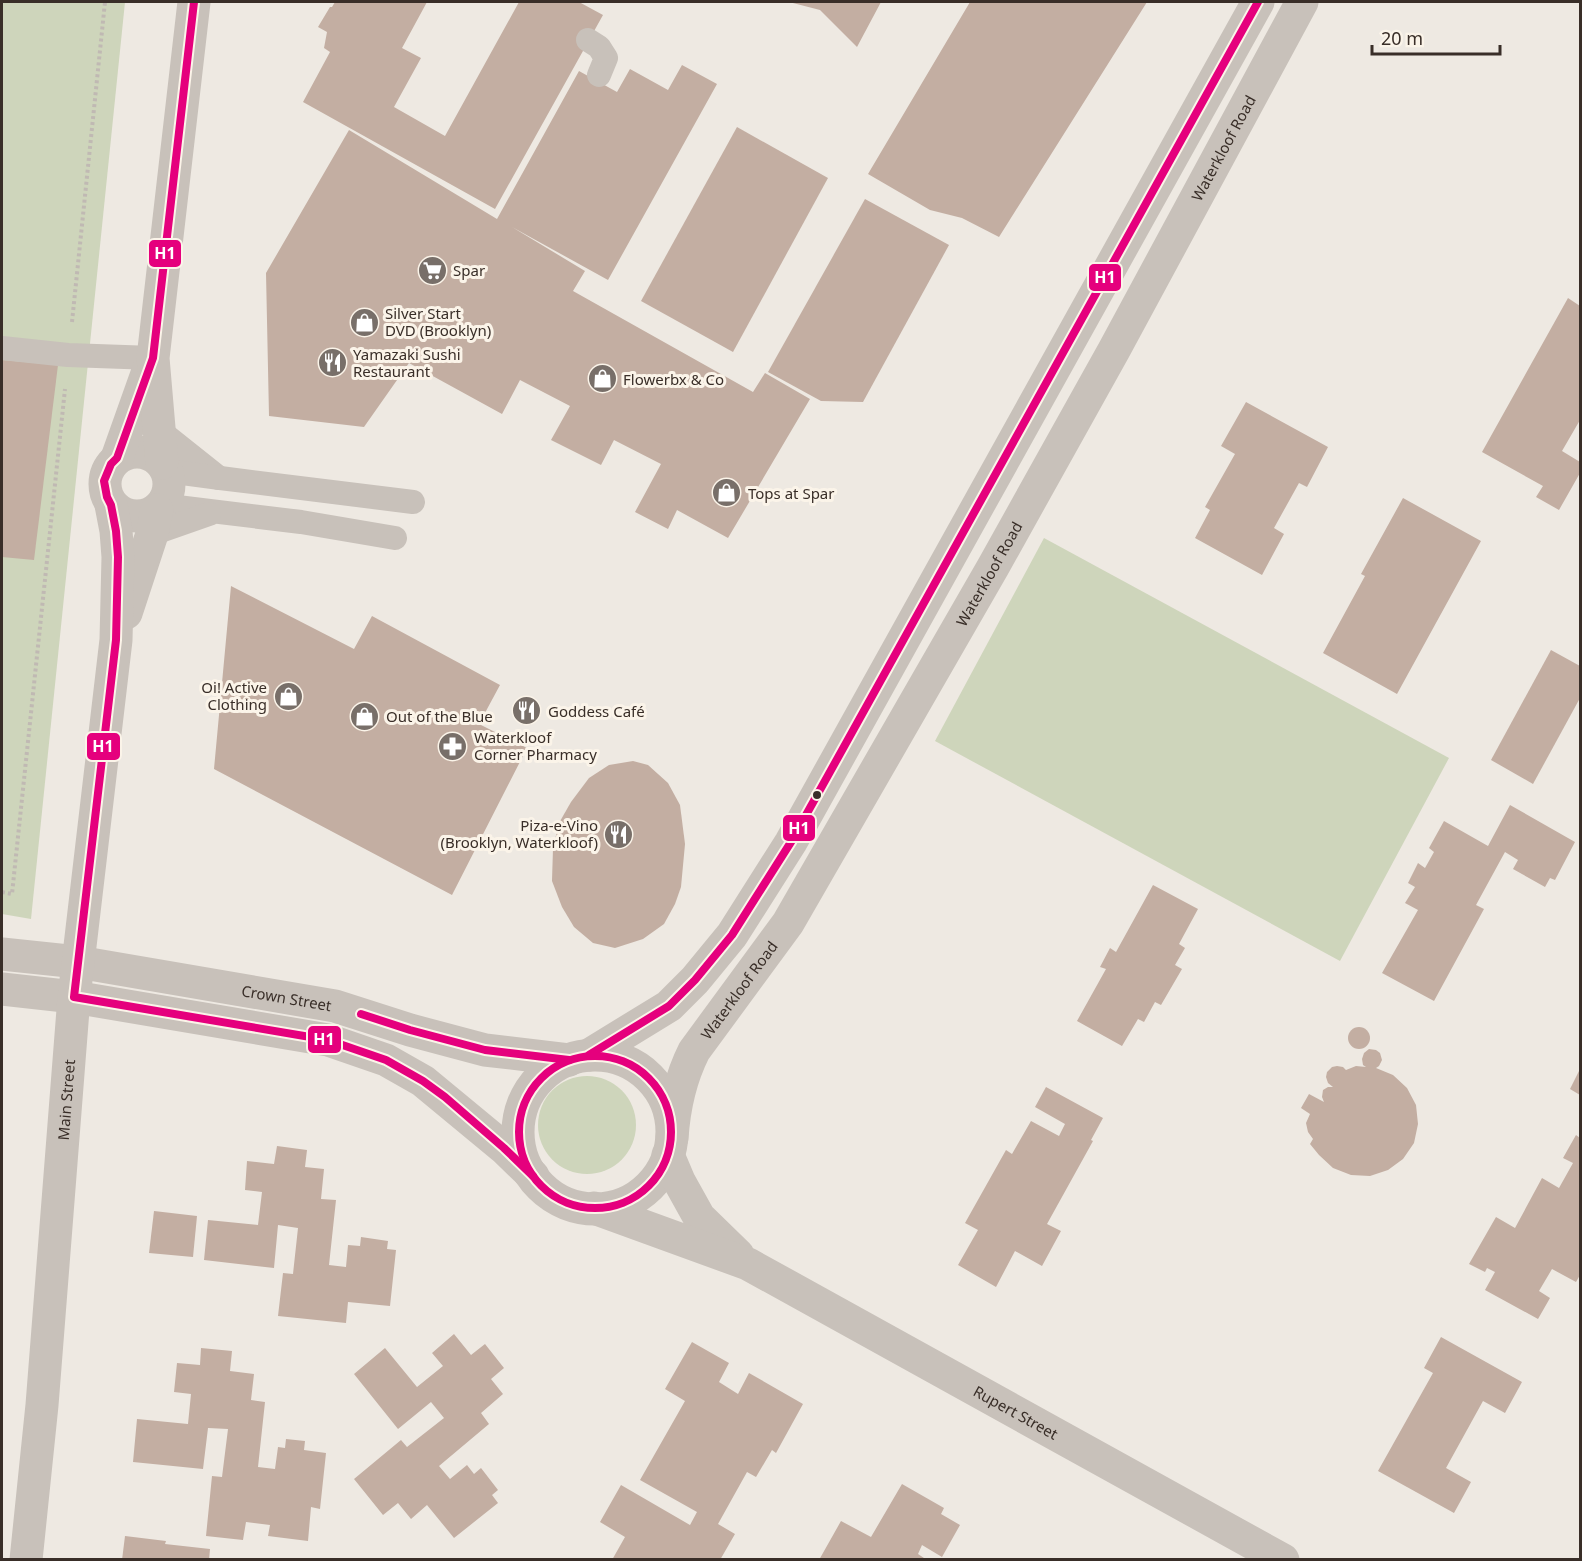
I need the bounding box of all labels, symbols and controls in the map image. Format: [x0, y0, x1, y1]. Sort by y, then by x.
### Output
scale bar [1372, 18, 1500, 56]
text: 20 m [1381, 26, 1423, 50]
street label: Waterkloof Road [1186, 92, 1260, 204]
line badge: H1 [148, 239, 182, 268]
text: H1 [154, 242, 176, 264]
supermarket icon: Spar [416, 254, 448, 286]
place label: Spar [453, 260, 485, 280]
line badge: H1 [1088, 263, 1122, 292]
text: H1 [1094, 266, 1116, 288]
place label: Silver Start DVD (Brooklyn) [385, 303, 491, 340]
shop icon: Silver Start DVD (Brooklyn) [348, 306, 380, 338]
place label: Yamazaki Sushi Restaurant [353, 344, 461, 381]
restaurant icon: Yamazaki Sushi Restaurant [316, 347, 348, 379]
shop icon: Flowerbx & Co [586, 363, 618, 395]
place label: Flowerbx & Co [623, 369, 724, 389]
shop icon: Tops at Spar [711, 477, 743, 509]
place label: Tops at Spar [748, 483, 834, 503]
street label: Waterkloof Road [951, 518, 1026, 630]
place label: Oi! Active Clothing [201, 677, 267, 714]
shop icon: Oi! Active Clothing [272, 680, 304, 712]
restaurant icon: Goddess Café [511, 695, 543, 727]
shop icon: Out of the Blue [349, 700, 381, 732]
place label: Goddess Café [548, 701, 645, 721]
place label: Out of the Blue [386, 706, 493, 726]
place label: Waterkloof Corner Pharmacy [474, 727, 597, 764]
pharmacy icon: Waterkloof Corner Pharmacy [437, 730, 469, 762]
line badge: H1 [86, 732, 121, 761]
text: H1 [92, 735, 114, 757]
unlabelled marker [811, 789, 823, 801]
line badge: H1 [782, 814, 816, 842]
place label: Piza-e-Vino (Brooklyn, Waterkloof) [441, 815, 598, 852]
text: H1 [788, 817, 810, 839]
restaurant icon: Piza-e-Vino (Brooklyn, Waterkloof) [603, 818, 635, 850]
street label: Waterkloof Road [696, 937, 782, 1043]
street label: Crown Street [240, 980, 334, 1015]
line badge: H1 [307, 1025, 342, 1054]
text: H1 [313, 1028, 335, 1050]
street label: Main Street [53, 1058, 79, 1141]
street label: Rupert Street [970, 1381, 1062, 1444]

